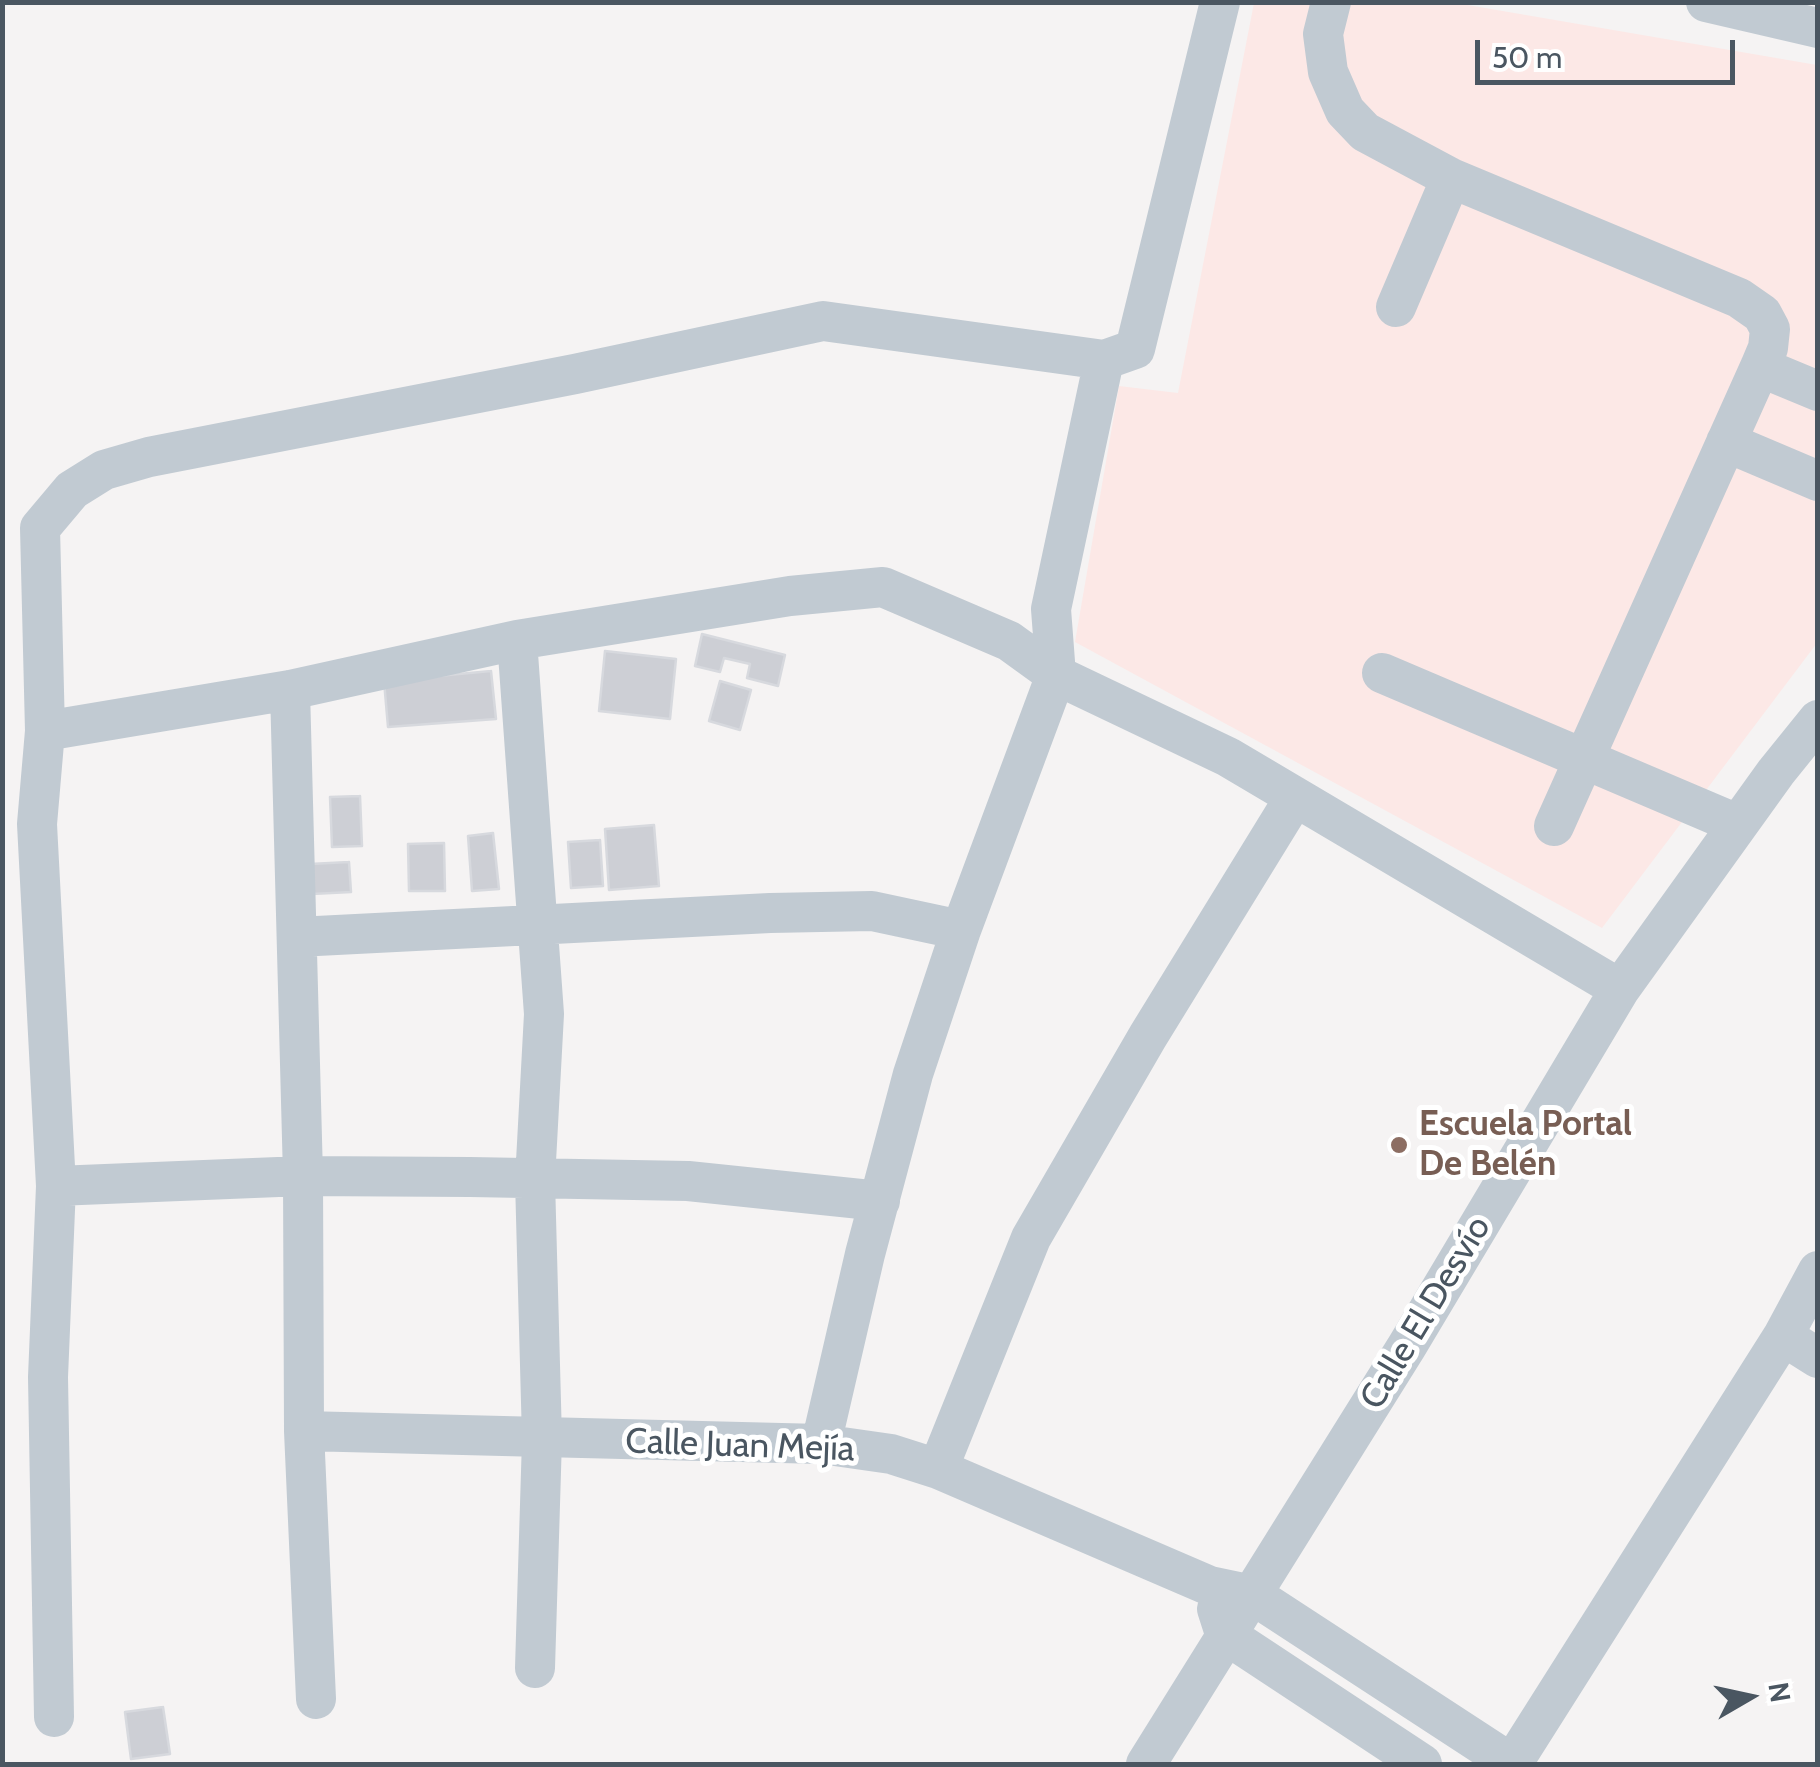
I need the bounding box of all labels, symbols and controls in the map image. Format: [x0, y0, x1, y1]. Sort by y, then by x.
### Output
scale bar [1480, 20, 1740, 82]
text: 50 m [1492, 39, 1562, 76]
place label: Escuela Portal De Belén [1419, 1104, 1632, 1186]
marker: Escuela Portal De Belén [1388, 1134, 1410, 1156]
street label: Calle El Desvío [1352, 1209, 1500, 1417]
street label: Calle Juan Mejía [625, 1421, 855, 1471]
north arrow [1700, 1647, 1800, 1747]
text: N [1761, 1680, 1798, 1705]

